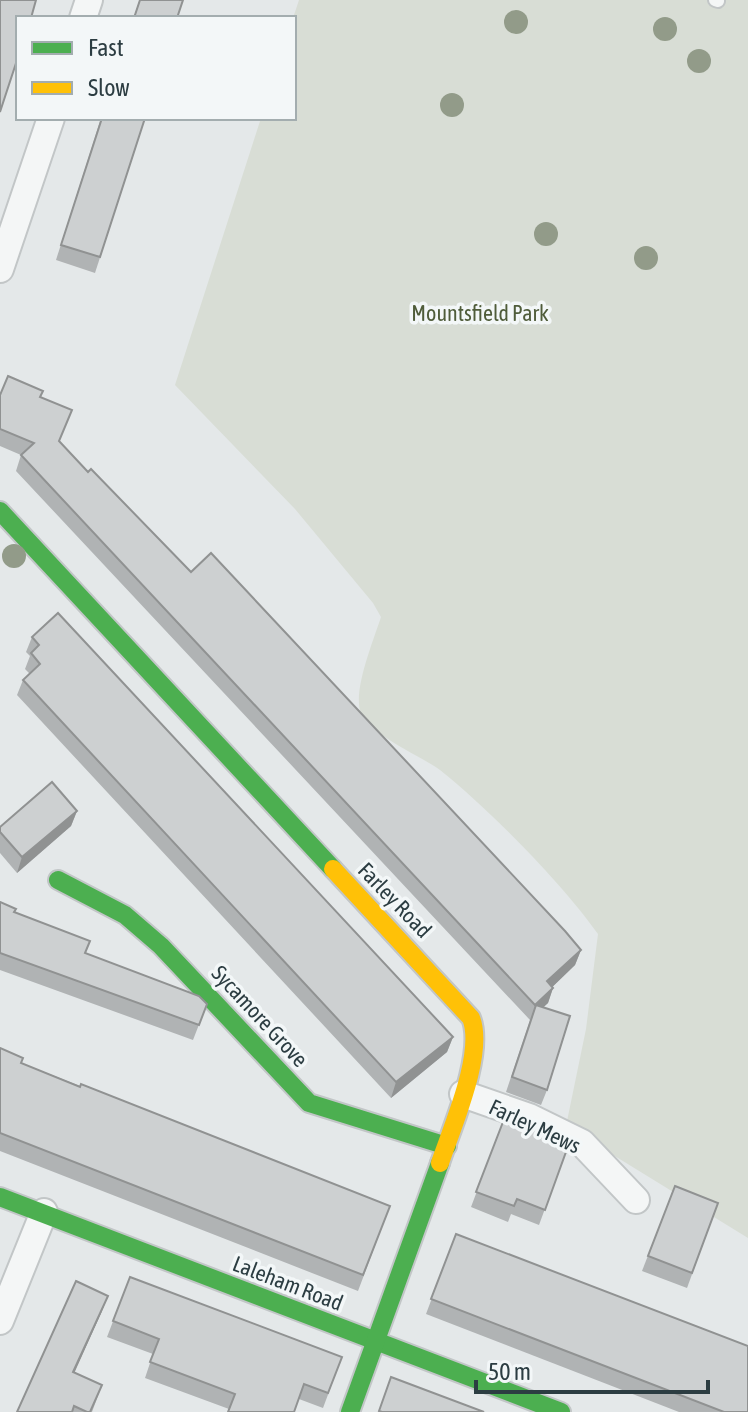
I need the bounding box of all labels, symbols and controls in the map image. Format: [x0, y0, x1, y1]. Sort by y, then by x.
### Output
legend [16, 16, 296, 120]
text: Fast [88, 34, 124, 61]
text: Slow [88, 74, 130, 101]
park label: Mountsfield Park [411, 300, 549, 326]
street label: Farley Road [353, 857, 437, 943]
street label: Sycamore Grove [206, 960, 314, 1072]
street label: Farley Mews [485, 1094, 585, 1159]
street label: Laleham Road [229, 1250, 347, 1316]
scale bar [476, 1344, 708, 1394]
text: 50 m [488, 1358, 531, 1385]

